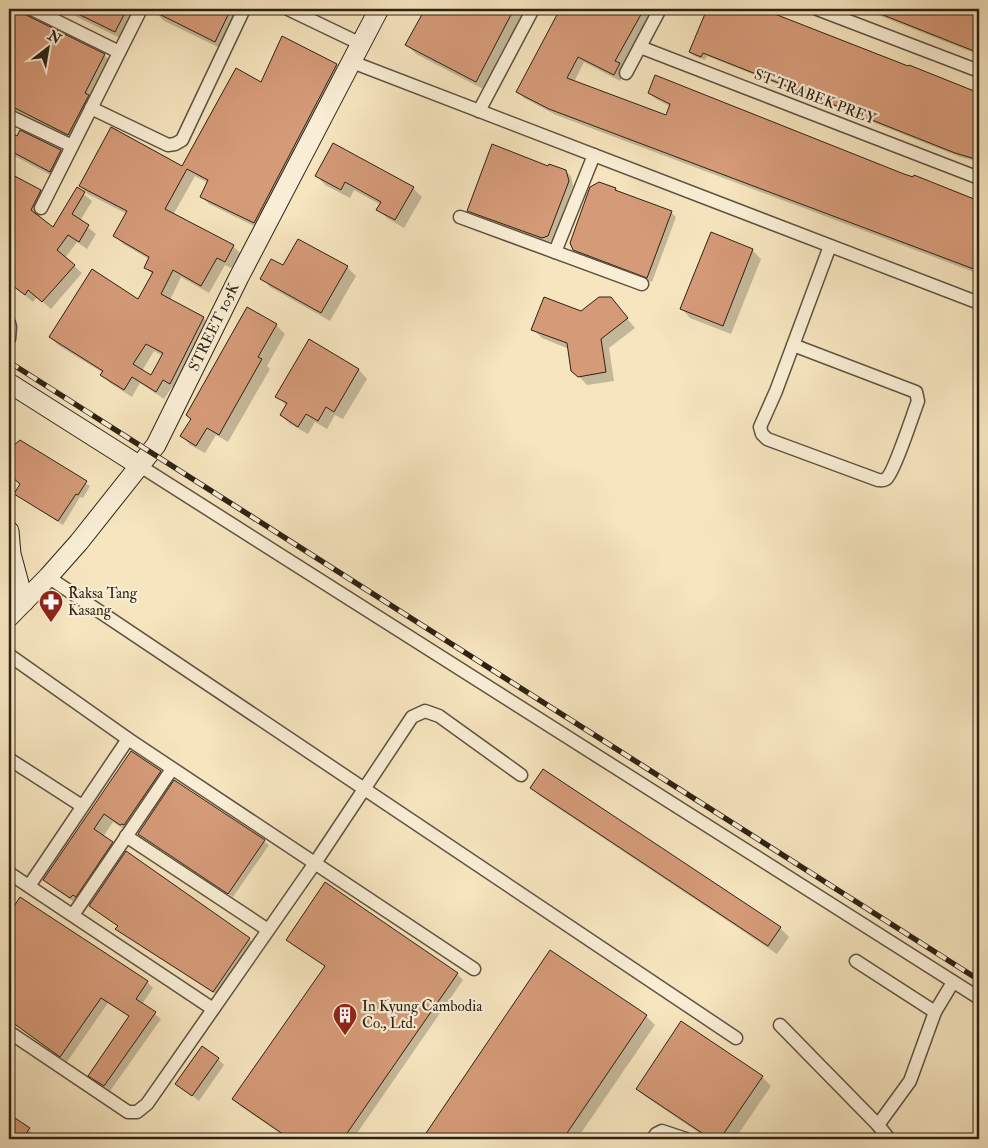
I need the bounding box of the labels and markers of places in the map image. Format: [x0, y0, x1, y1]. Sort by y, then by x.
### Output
place label: Raksa Tang Kasang [68, 584, 138, 620]
pharmacy icon: Raksa Tang Kasang [38, 589, 64, 623]
place label: In Kyung Cambodia Co., Ltd. [362, 997, 483, 1033]
building icon: In Kyung Cambodia Co., Ltd. [332, 1002, 358, 1036]

